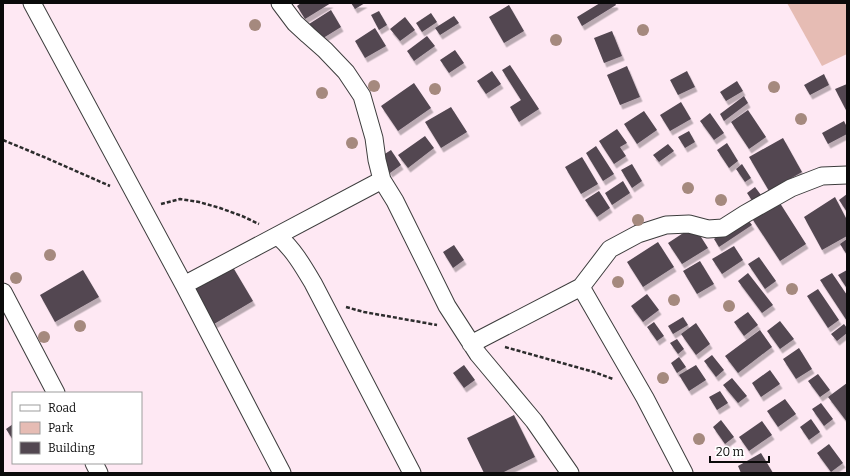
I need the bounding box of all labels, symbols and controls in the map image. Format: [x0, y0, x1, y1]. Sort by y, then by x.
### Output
legend [12, 392, 142, 464]
text: Road [48, 401, 76, 415]
text: Park [48, 421, 74, 435]
scale bar [710, 438, 769, 464]
text: Building [48, 441, 95, 455]
text: 20 m [716, 445, 745, 459]

